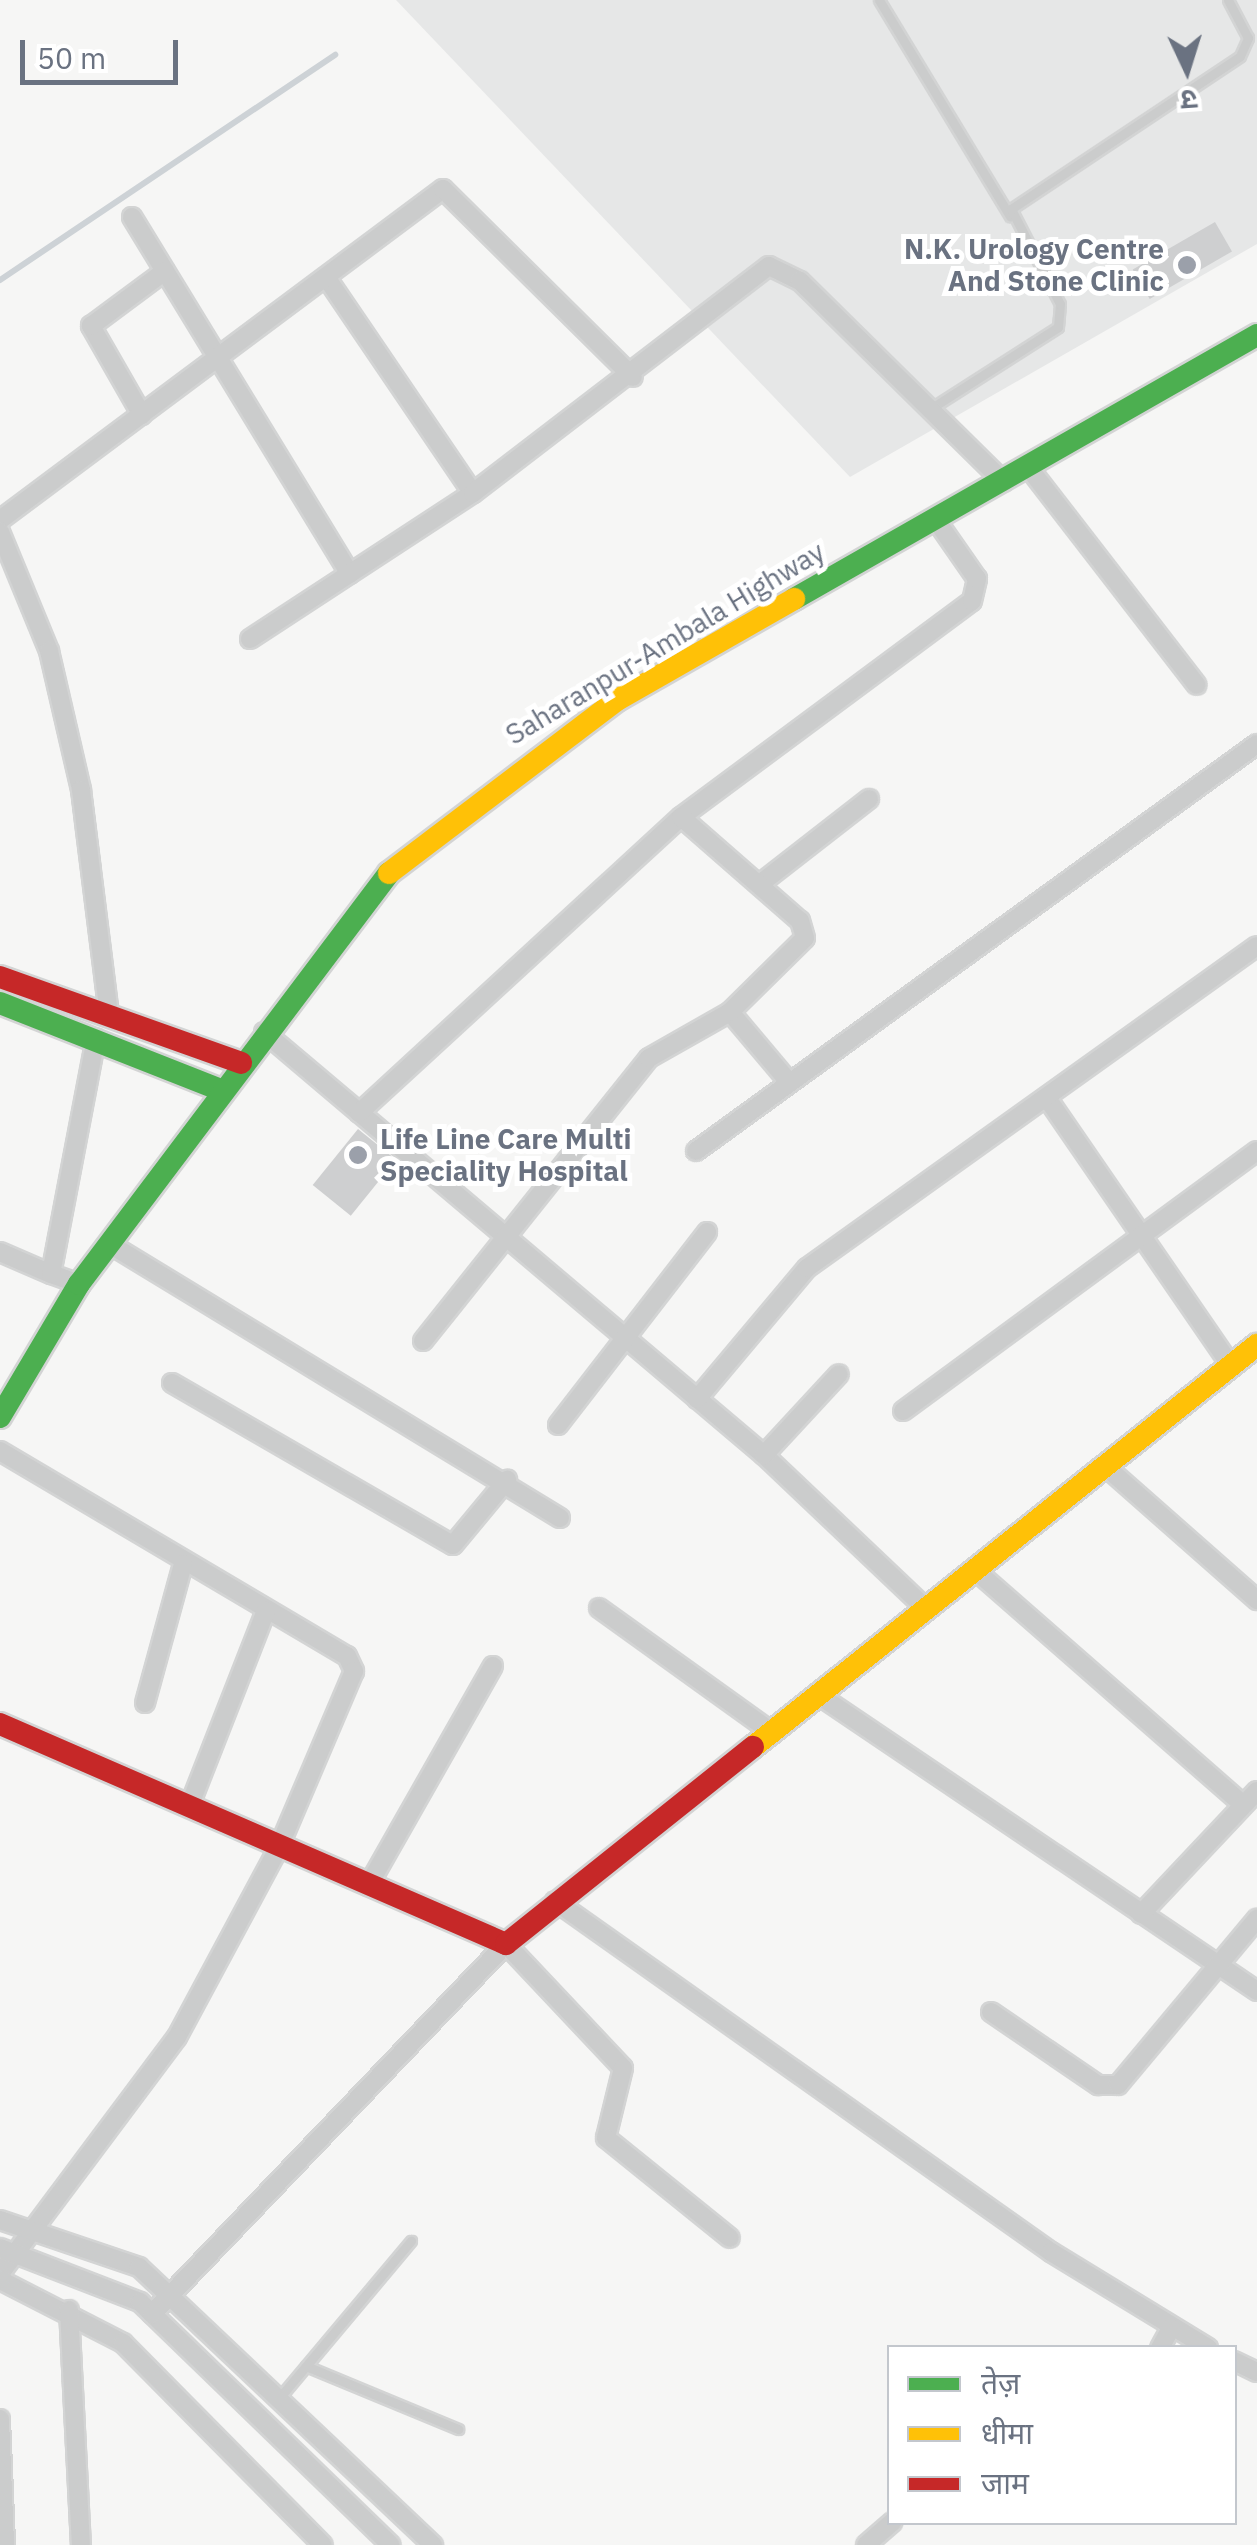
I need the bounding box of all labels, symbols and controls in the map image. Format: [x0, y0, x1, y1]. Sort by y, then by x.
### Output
scale bar [25, 20, 182, 82]
north arrow [1137, 20, 1237, 120]
text: 50 m [37, 38, 106, 77]
text: उ [1180, 81, 1199, 119]
place label: N.K. Urology Centre And Stone Clinic [904, 232, 1164, 298]
marker: N.K. Urology Centre And Stone Clinic [1174, 252, 1200, 278]
street label: Saharanpur-Ambala Highway [500, 534, 830, 752]
place label: Life Line Care Multi Speciality Hospital [380, 1122, 631, 1188]
marker: Life Line Care Multi Speciality Hospital [345, 1142, 371, 1168]
legend [887, 2345, 1237, 2525]
text: तेज़ [981, 2363, 1020, 2402]
text: धीमा [981, 2413, 1033, 2452]
text: जाम [981, 2463, 1029, 2502]

